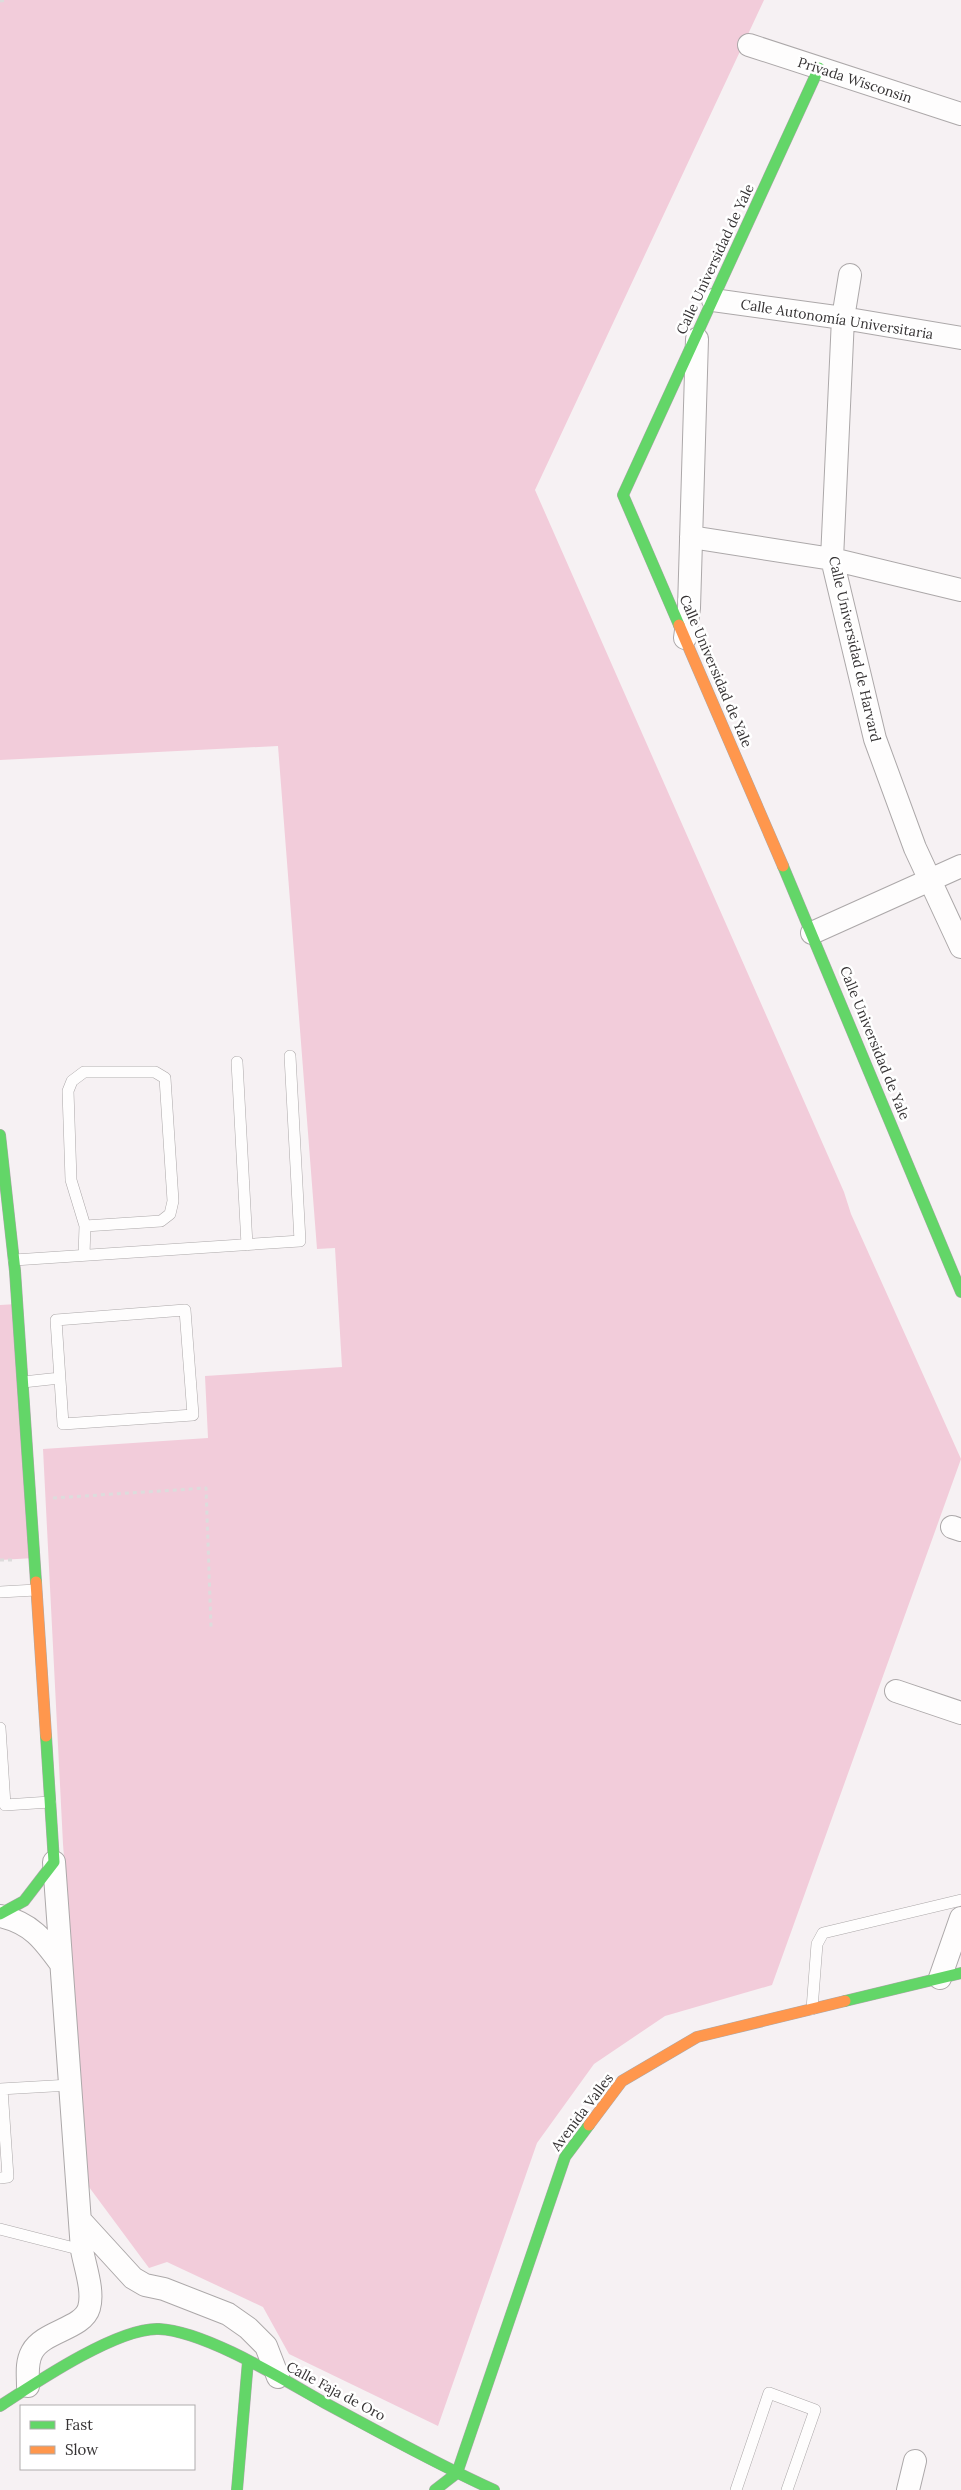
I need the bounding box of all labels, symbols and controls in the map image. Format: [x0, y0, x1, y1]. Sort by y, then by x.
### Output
street label: Privada Wisconsin [796, 53, 915, 107]
street label: Calle Universidad de Yale [672, 180, 758, 337]
street label: Calle Autonomía Universitaria [739, 295, 935, 343]
street label: Calle Universidad de Harvard [825, 554, 885, 744]
street label: Calle Universidad de Yale [676, 592, 756, 750]
street label: Calle Universidad de Yale [836, 964, 914, 1123]
street label: Avenida Valles [546, 2070, 617, 2155]
street label: Calle Faja de Oro [283, 2357, 389, 2425]
legend [20, 2405, 195, 2470]
text: Fast [65, 2415, 93, 2434]
text: Slow [65, 2440, 98, 2459]

